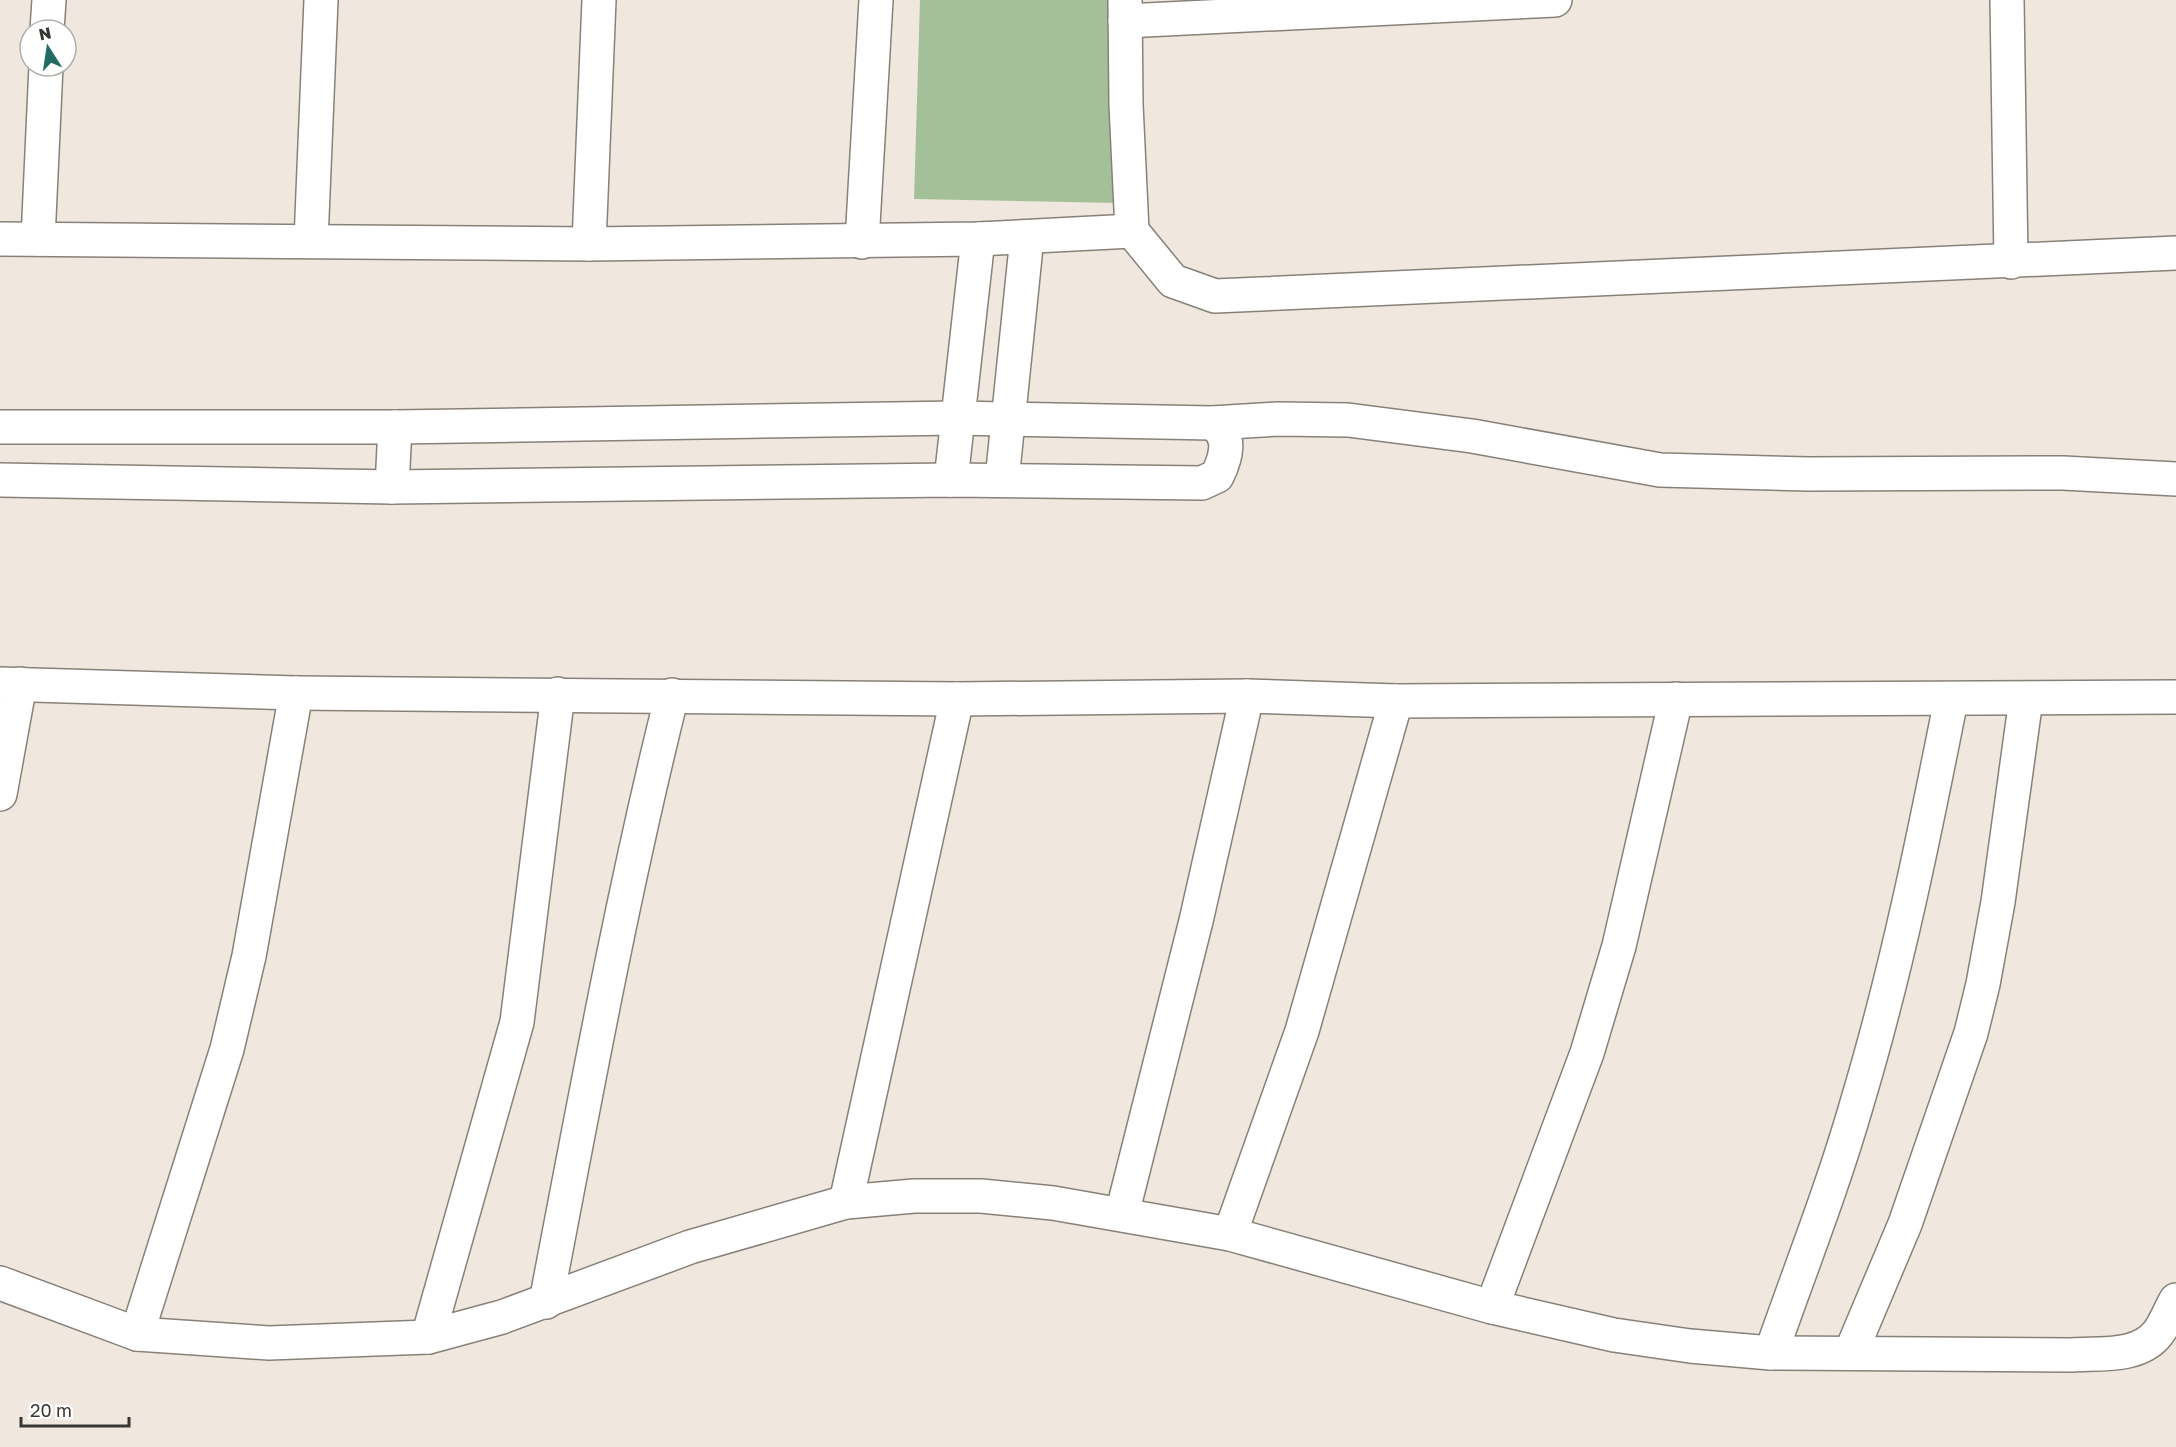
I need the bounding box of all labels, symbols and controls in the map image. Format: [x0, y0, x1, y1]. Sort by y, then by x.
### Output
north arrow [18, 18, 78, 78]
text: N [37, 22, 53, 44]
scale bar [21, 1390, 129, 1428]
text: 20 m [30, 1399, 72, 1421]

